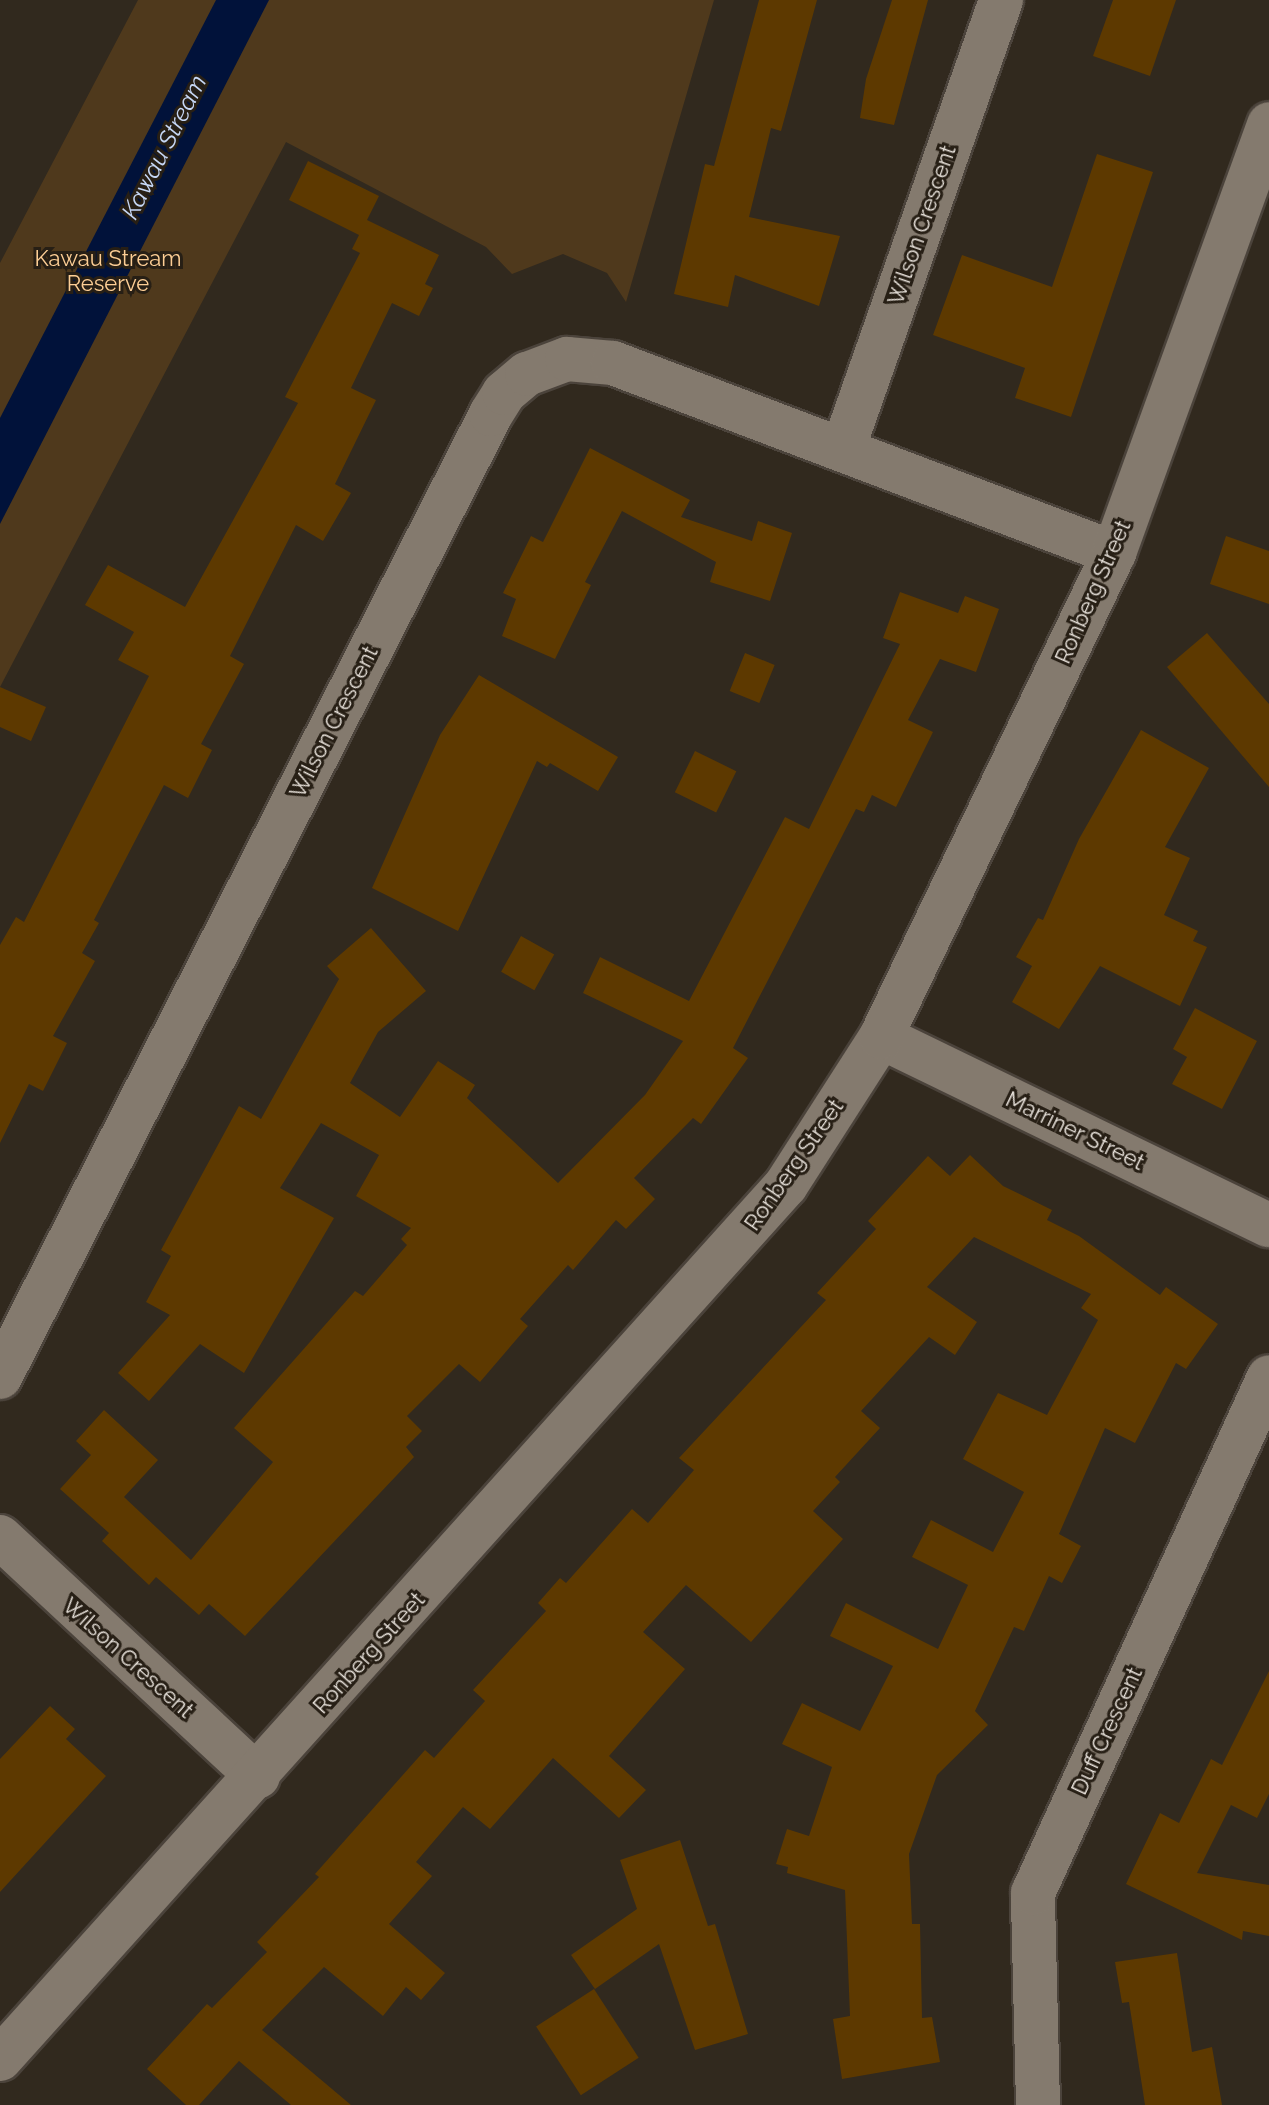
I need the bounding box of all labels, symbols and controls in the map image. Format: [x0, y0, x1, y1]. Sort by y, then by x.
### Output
water label: Kawau Stream [115, 70, 213, 224]
street label: Wilson Crescent [882, 142, 962, 308]
park label: Kawau Stream Reserve [34, 245, 182, 296]
street label: Ronberg Street [1050, 516, 1136, 668]
street label: Wilson Crescent [284, 642, 384, 802]
street label: Marriner Street [1001, 1086, 1149, 1176]
street label: Ronberg Street [739, 1094, 849, 1236]
street label: Ronberg Street [308, 1587, 430, 1719]
street label: Wilson Crescent [57, 1592, 199, 1724]
street label: Duff Crescent [1066, 1663, 1148, 1799]

